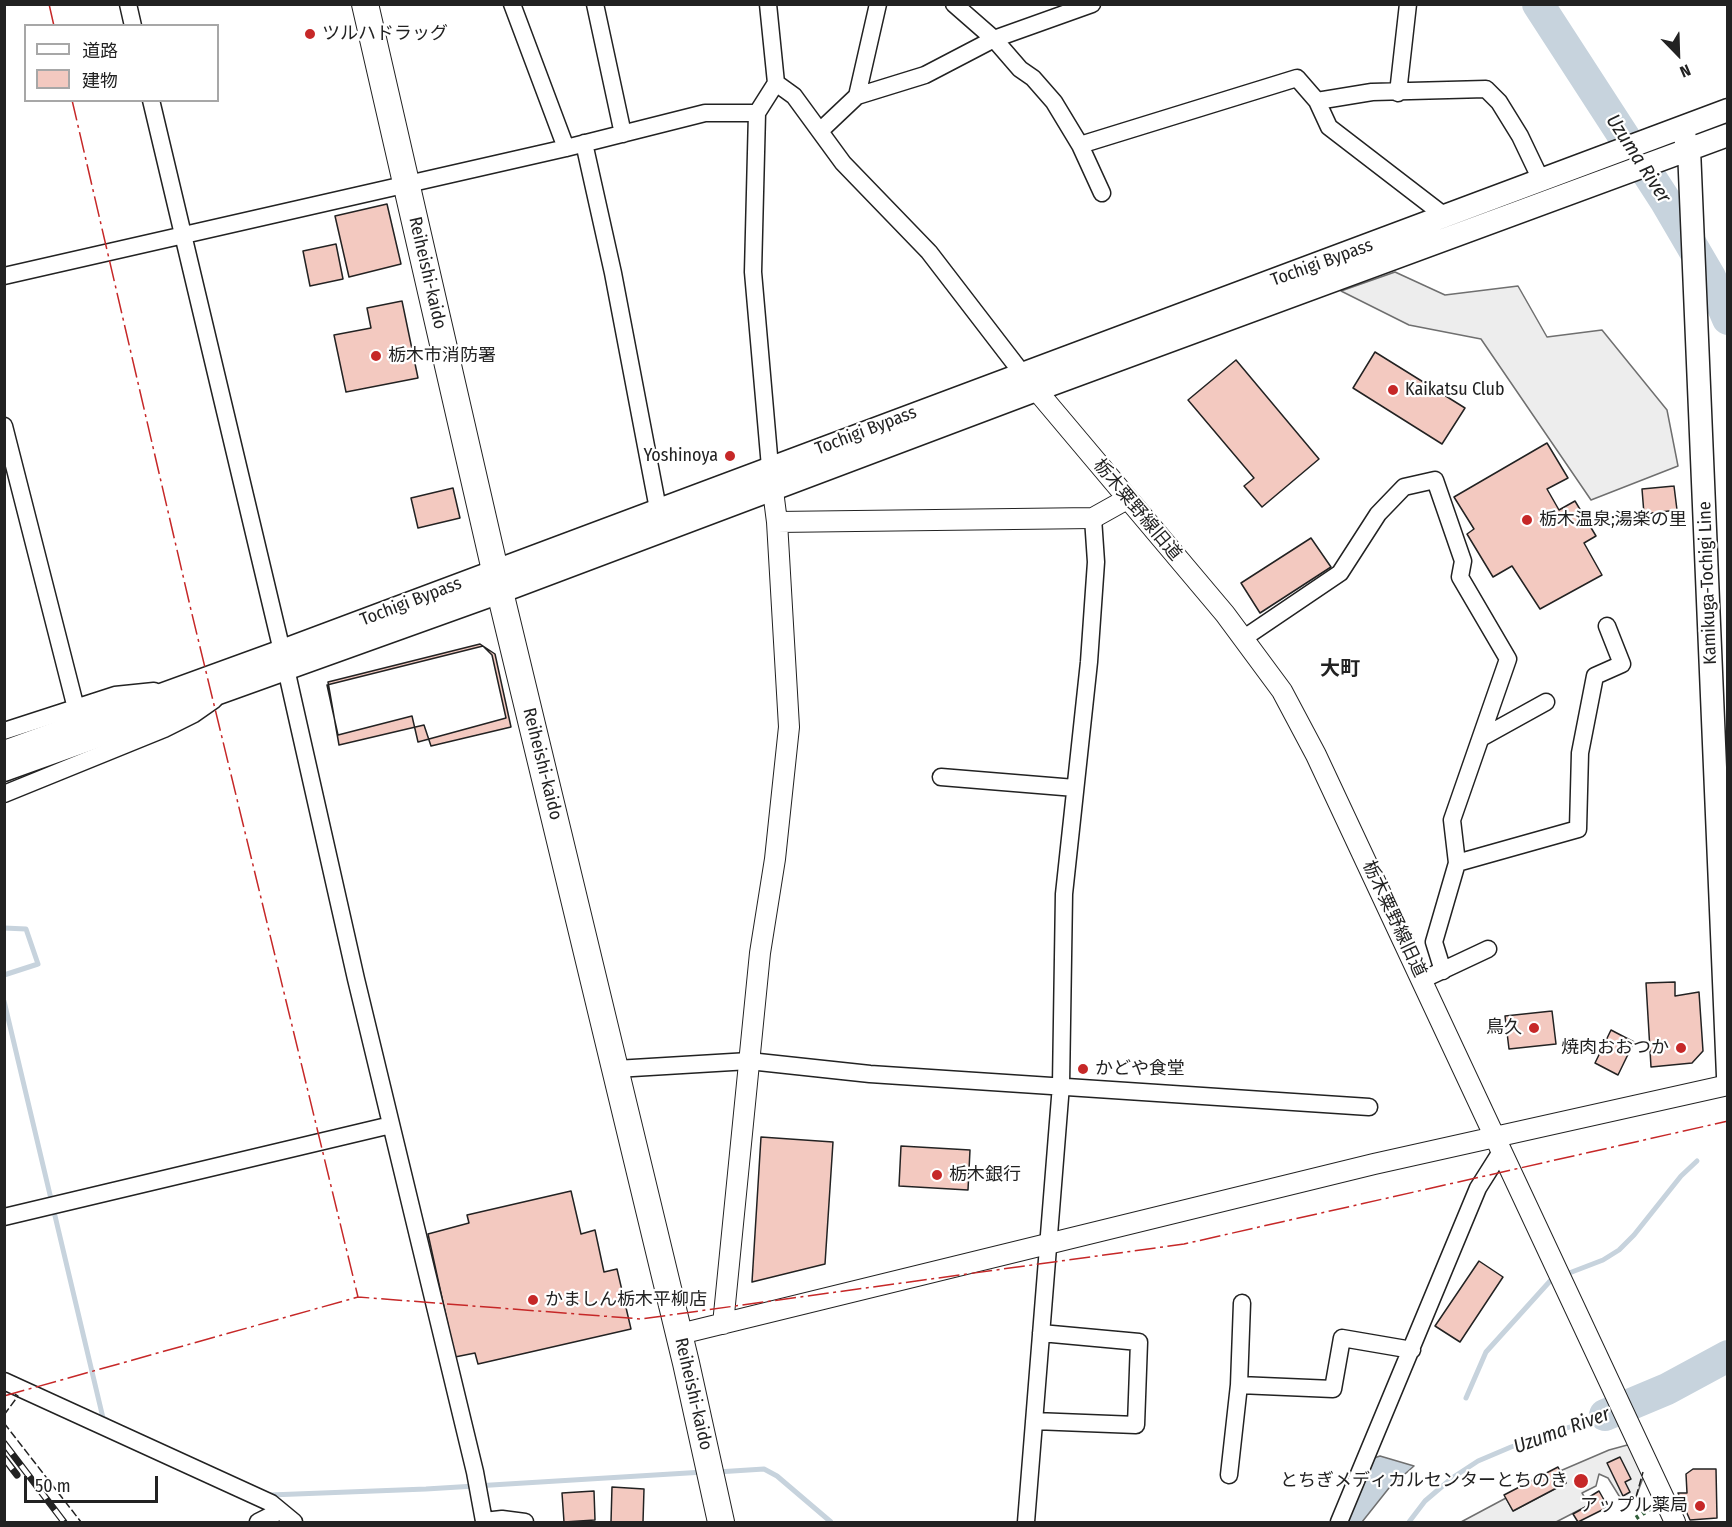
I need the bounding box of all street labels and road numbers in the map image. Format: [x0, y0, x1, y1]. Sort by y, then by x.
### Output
street label: Reiheishi-kaido [404, 215, 450, 331]
street label: Tochigi Bypass [1268, 235, 1376, 291]
street label: Tochigi Bypass [812, 402, 920, 460]
street label: 栃木粟野線旧道 [1088, 455, 1186, 565]
street label: Kamikuga-Tochigi Line [1694, 501, 1722, 665]
street label: Tochigi Bypass [357, 573, 465, 631]
street label: Reiheishi-kaido [518, 706, 566, 822]
street label: 栃木粟野線旧道 [1358, 857, 1430, 981]
street label: Reiheishi-kaido [670, 1336, 716, 1452]

